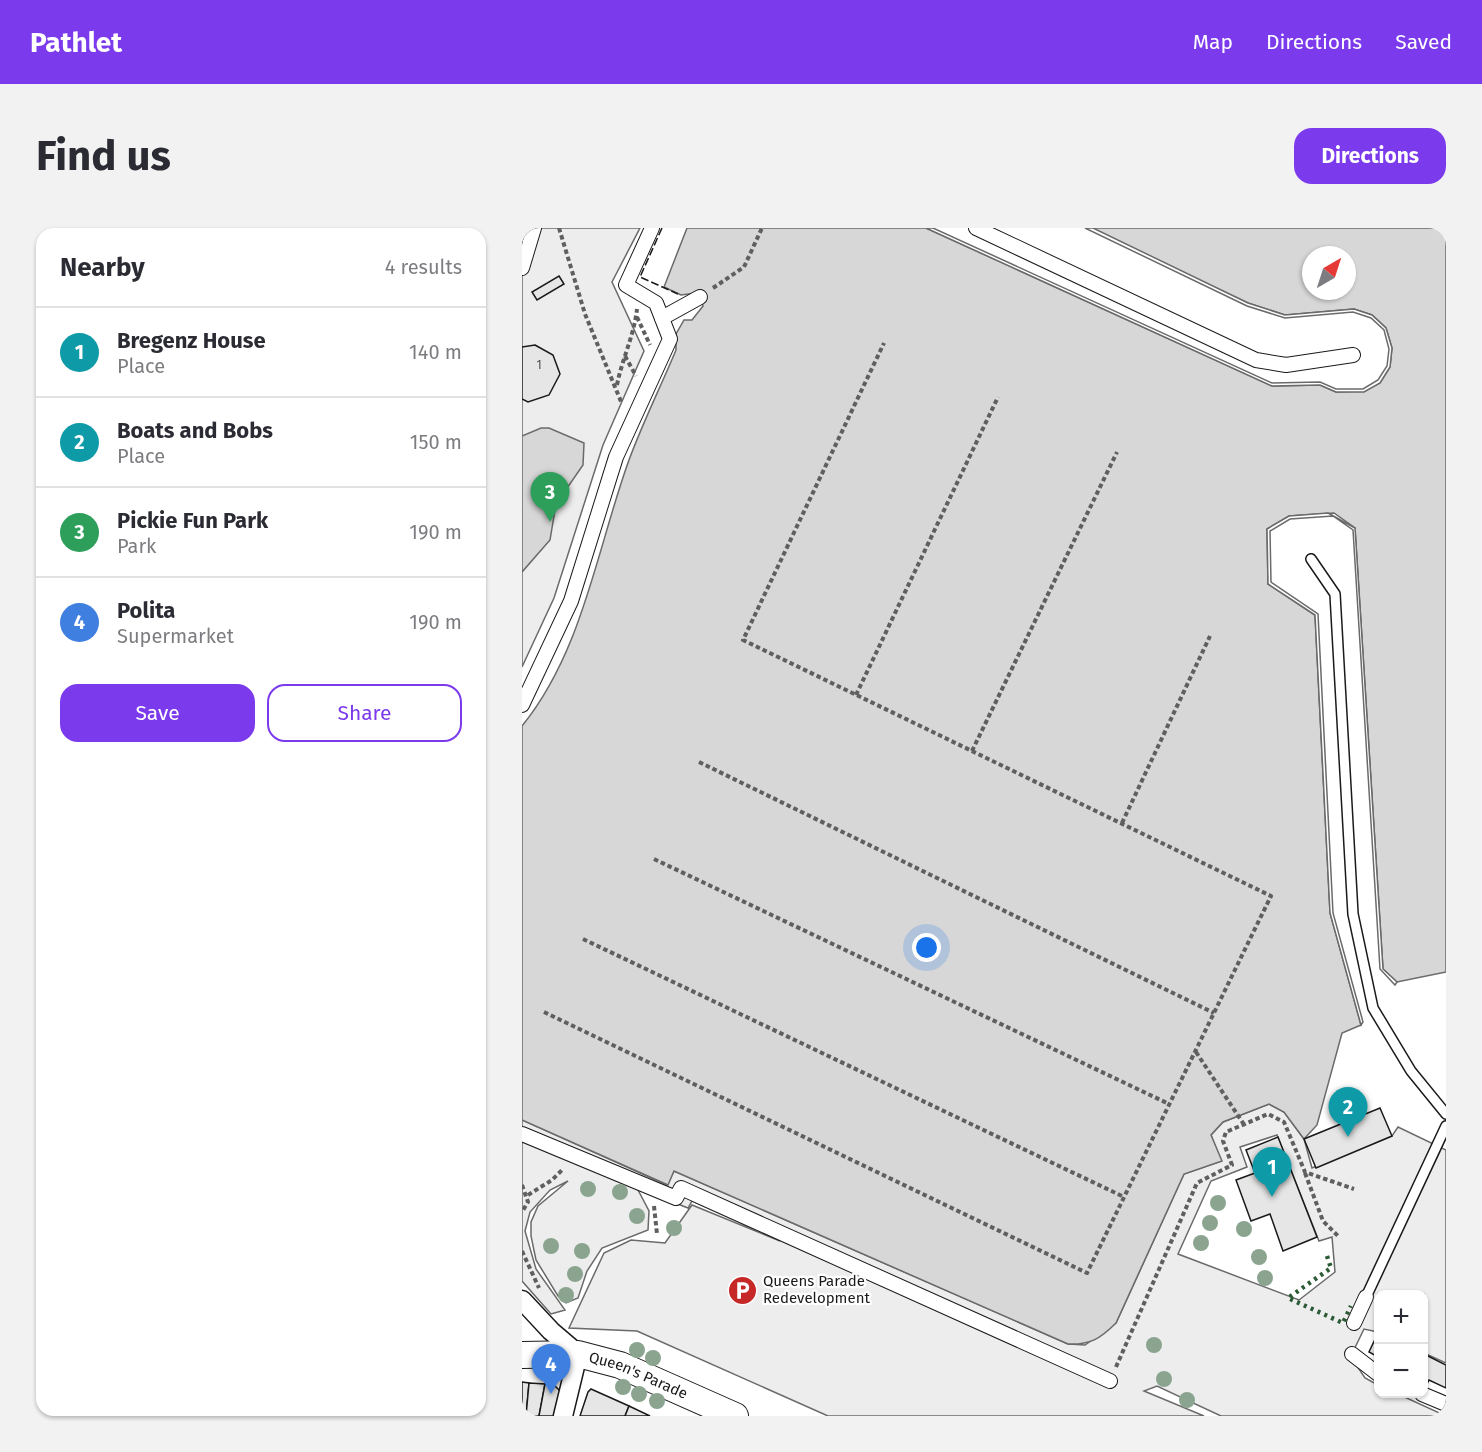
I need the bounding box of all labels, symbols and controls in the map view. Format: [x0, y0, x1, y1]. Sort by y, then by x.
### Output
text: Pathlet [30, 26, 122, 59]
text: Map [1193, 29, 1233, 55]
text: Directions [1266, 29, 1362, 55]
text: Saved [1395, 29, 1452, 55]
button: Directions [1294, 128, 1446, 184]
text: Find us [36, 131, 171, 181]
north arrow [1302, 246, 1356, 300]
text: Nearby [60, 252, 145, 283]
text: 4 results [385, 255, 462, 279]
text: Bregenz House [117, 327, 266, 354]
text: 1 [75, 340, 84, 364]
text: 140 m [409, 340, 462, 364]
text: Place [117, 354, 165, 378]
house number: 1 [536, 358, 542, 372]
text: Boats and Bobs [117, 417, 273, 444]
text: 2 [74, 430, 85, 454]
text: 150 m [410, 430, 462, 454]
text: Place [117, 444, 165, 468]
pin: 3 [531, 472, 570, 522]
text: Pickie Fun Park [117, 507, 268, 534]
text: 3 [74, 520, 85, 544]
text: 190 m [409, 520, 462, 544]
text: Park [117, 534, 156, 558]
text: Polita [117, 597, 175, 624]
text: 4 [74, 610, 85, 634]
text: 190 m [409, 610, 462, 634]
text: Supermarket [117, 624, 234, 648]
button: Save [60, 684, 255, 742]
button: Share [267, 684, 462, 742]
your location [912, 933, 941, 962]
pin: 2 [1328, 1088, 1368, 1137]
pin: 1 [1252, 1148, 1292, 1197]
place label: Queens Parade Redevelopment [763, 1272, 870, 1307]
parking icon: Queens Parade Redevelopment [726, 1274, 758, 1306]
map controls [1374, 1290, 1428, 1398]
button: + [1374, 1290, 1428, 1344]
pin: 4 [531, 1344, 570, 1394]
button: − [1374, 1344, 1428, 1398]
street label: Queen's Parade [587, 1348, 690, 1403]

